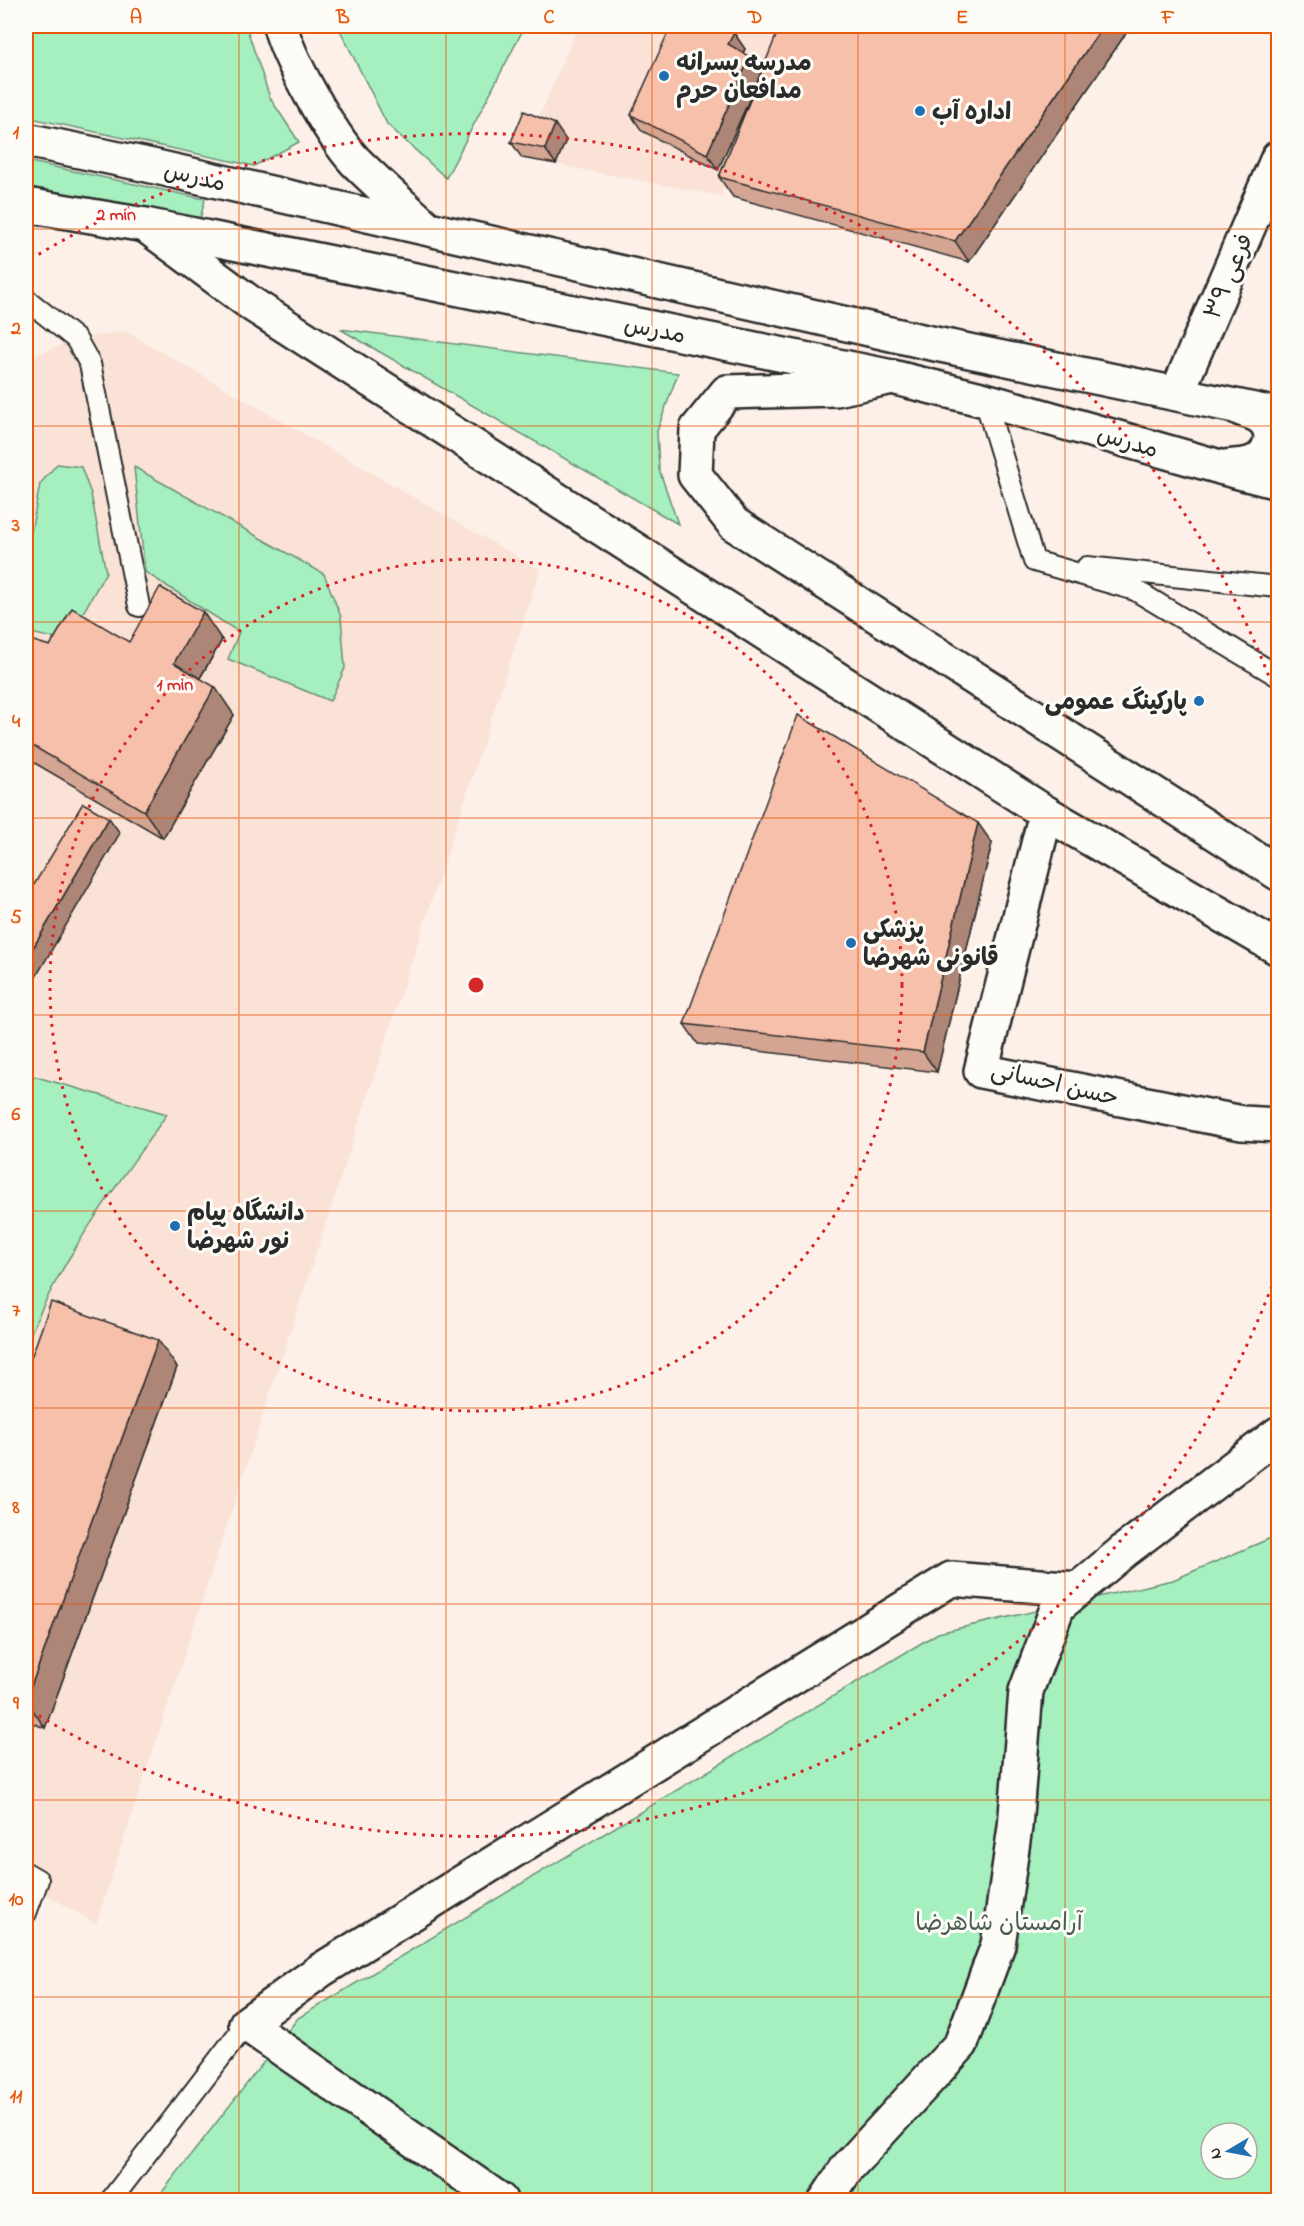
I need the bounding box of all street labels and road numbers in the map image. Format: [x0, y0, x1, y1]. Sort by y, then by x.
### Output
street label: مدرس [160, 154, 229, 202]
street label: فرعی ۳۹ [1197, 229, 1264, 325]
street label: مدرس [621, 308, 688, 355]
street label: مدرس [1093, 418, 1162, 469]
street label: حسن احسانی [987, 1054, 1122, 1117]

